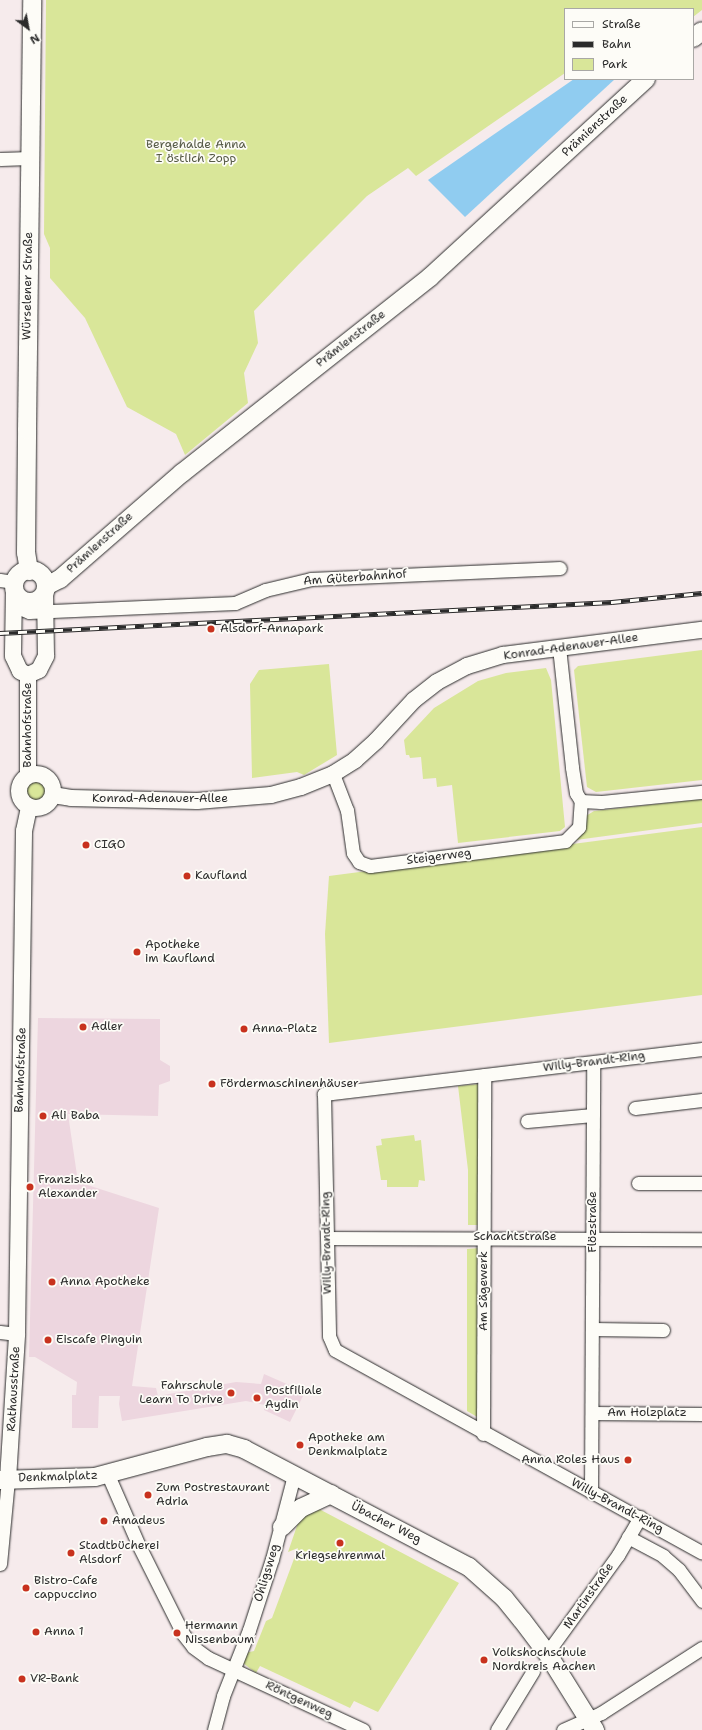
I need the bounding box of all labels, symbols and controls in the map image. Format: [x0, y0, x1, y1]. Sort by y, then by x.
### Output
north arrow [8, 8, 48, 48]
legend [564, 8, 694, 80]
text: Straße [602, 16, 641, 32]
text: N [27, 30, 42, 47]
text: Bahn [602, 36, 631, 52]
text: Park [602, 56, 628, 72]
street label: Prämienstraße [559, 92, 631, 160]
park label: Bergehalde Anna I östlich Zopp [146, 138, 246, 166]
street label: Würselener Straße [20, 232, 36, 340]
street label: Prämienstraße [313, 307, 389, 371]
street label: Prämienstraße [64, 509, 136, 577]
street label: Am Güterbahnhof [303, 567, 407, 589]
place label: Alsdorf-Annapark [220, 622, 324, 636]
marker: Alsdorf-Annapark [205, 623, 217, 635]
street label: Konrad-Adenauer-Allee [503, 630, 639, 664]
street label: Bahnhofstraße [21, 682, 35, 768]
street label: Konrad-Adenauer-Allee [92, 792, 228, 806]
place label: CIGO [94, 838, 125, 852]
marker: CIGO [81, 840, 91, 850]
street label: Steigerweg [406, 846, 472, 868]
place label: Kaufland [195, 869, 247, 883]
marker: Kaufland [182, 871, 192, 881]
place label: Apotheke im Kaufland [145, 938, 215, 966]
marker: Apotheke im Kaufland [132, 947, 142, 957]
place label: Adler [91, 1020, 123, 1034]
marker: Adler [78, 1022, 88, 1032]
place label: Anna-Platz [252, 1022, 318, 1036]
marker: Anna-Platz [239, 1024, 249, 1034]
street label: Bahnhofstraße [12, 1027, 30, 1113]
street label: Willy-Brandt-Ring [542, 1049, 646, 1075]
place label: Fördermaschinenhäuser [220, 1077, 359, 1091]
marker: Fördermaschinenhäuser [207, 1079, 217, 1089]
place label: Ali Baba [51, 1109, 100, 1123]
marker: Ali Baba [38, 1111, 48, 1121]
place label: Franziska Alexander [38, 1173, 98, 1201]
marker: Franziska Alexander [25, 1182, 35, 1192]
street label: Willy-Brandt-Ring [319, 1191, 335, 1295]
street label: Flözstraße [586, 1191, 600, 1253]
street label: Schachtstraße [473, 1230, 557, 1244]
street label: Am Sägewerk [477, 1251, 491, 1331]
place label: Anna Apotheke [60, 1275, 150, 1289]
marker: Anna Apotheke [47, 1277, 57, 1287]
place label: Eiscafe Pinguin [56, 1333, 142, 1347]
marker: Eiscafe Pinguin [43, 1335, 53, 1345]
street label: Rathausstraße [5, 1346, 23, 1432]
place label: Fahrschule Learn To Drive [139, 1379, 223, 1407]
place label: Postfiliale Aydin [265, 1384, 322, 1412]
marker: Fahrschule Learn To Drive [226, 1388, 236, 1398]
marker: Postfiliale Aydin [252, 1393, 262, 1403]
street label: Am Holzplatz [607, 1406, 687, 1420]
place label: Apotheke am Denkmalplatz [308, 1431, 388, 1459]
marker: Apotheke am Denkmalplatz [295, 1440, 305, 1450]
place label: Anna Roles Haus [521, 1453, 620, 1467]
marker: Anna Roles Haus [623, 1455, 633, 1465]
street label: Denkmalplatz [18, 1468, 98, 1486]
street label: Willy-Brandt-Ring [568, 1476, 666, 1536]
place label: Zum Postrestaurant Adria [156, 1481, 270, 1509]
marker: Zum Postrestaurant Adria [143, 1490, 153, 1500]
street label: Übacher Weg [348, 1499, 424, 1547]
place label: Amadeus [112, 1514, 165, 1528]
marker: Amadeus [99, 1516, 109, 1526]
marker: Kriegsehrenmal [335, 1538, 345, 1548]
place label: Stadtbücherei Alsdorf [79, 1539, 159, 1567]
street label: Ohligsweg [251, 1542, 283, 1604]
marker: Stadtbücherei Alsdorf [66, 1548, 76, 1558]
place label: Kriegsehrenmal [295, 1549, 385, 1563]
street label: Martinstraße [561, 1560, 617, 1632]
place label: Bistro-Cafe cappuccino [34, 1574, 98, 1602]
marker: Bistro-Cafe cappuccino [21, 1583, 31, 1593]
place label: Hermann Nissenbaum [185, 1619, 254, 1647]
place label: Anna 1 [44, 1625, 84, 1639]
marker: Anna 1 [31, 1627, 41, 1637]
marker: Hermann Nissenbaum [172, 1628, 182, 1638]
place label: Volkshochschule Nordkreis Aachen [492, 1646, 596, 1674]
marker: Volkshochschule Nordkreis Aachen [479, 1655, 489, 1665]
place label: VR-Bank [30, 1672, 79, 1686]
marker: VR-Bank [17, 1674, 27, 1684]
street label: Röntgenweg [263, 1678, 335, 1722]

